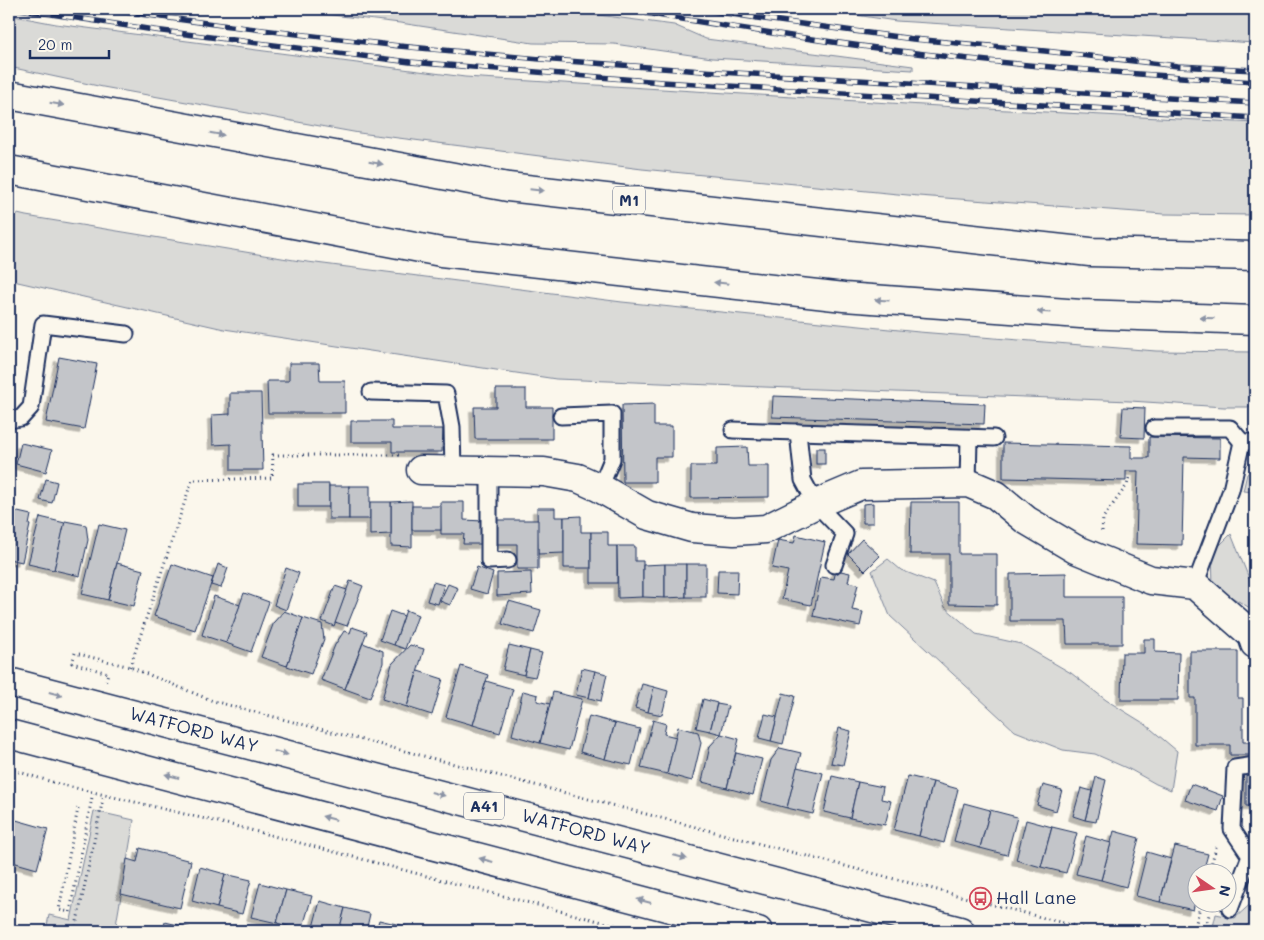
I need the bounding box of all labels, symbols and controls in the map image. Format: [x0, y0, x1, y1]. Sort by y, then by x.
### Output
scale bar [30, 28, 109, 60]
text: 20 m [38, 34, 72, 54]
one-way arrow [49, 101, 65, 109]
one-way arrow [209, 130, 225, 138]
one-way arrow [369, 159, 385, 167]
one-way arrow [529, 186, 545, 194]
road number: M1 [613, 186, 645, 214]
one-way arrow [712, 279, 728, 287]
one-way arrow [874, 295, 890, 303]
one-way arrow [1036, 307, 1052, 315]
one-way arrow [1198, 314, 1214, 322]
one-way arrow [48, 690, 63, 698]
street label: WATFORD WAY [127, 700, 261, 758]
one-way arrow [273, 749, 288, 757]
one-way arrow [165, 772, 180, 780]
one-way arrow [431, 790, 446, 798]
road number: A41 [464, 792, 504, 819]
street label: WATFORD WAY [519, 802, 653, 860]
one-way arrow [322, 813, 337, 821]
one-way arrow [672, 853, 688, 861]
one-way arrow [479, 855, 494, 863]
north arrow [1186, 862, 1236, 912]
text: N [1215, 884, 1236, 898]
place label: Hall Lane [996, 885, 1077, 909]
bus stop icon: Hall Lane [968, 886, 992, 910]
one-way arrow [636, 897, 651, 905]

